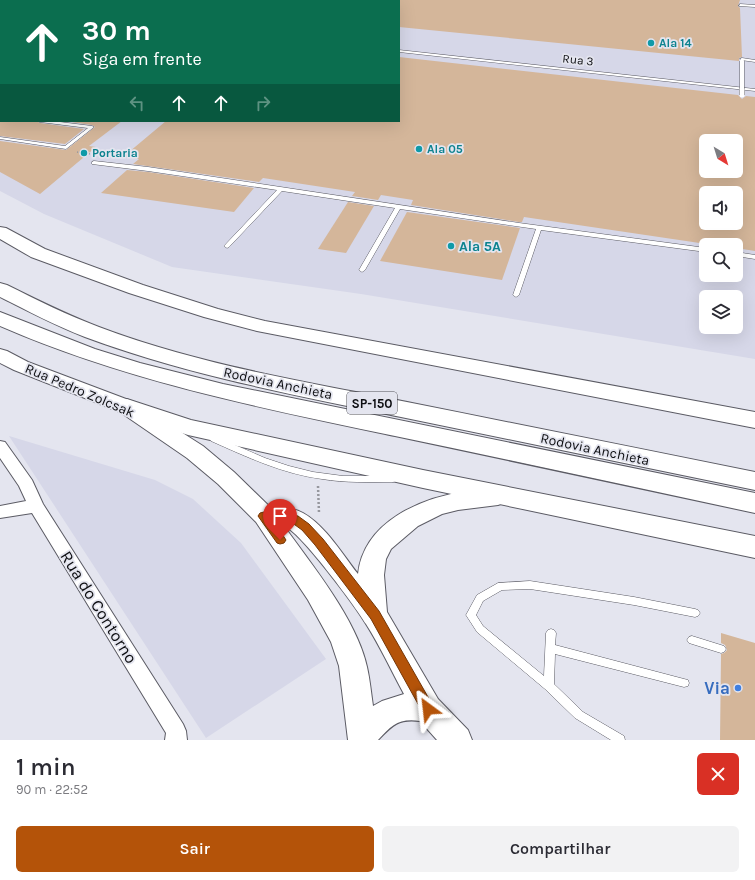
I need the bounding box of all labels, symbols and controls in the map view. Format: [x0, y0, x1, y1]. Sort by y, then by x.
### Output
text: 30 m [82, 14, 151, 47]
icon: ahead [16, 16, 68, 68]
place label: Ala 14 [659, 36, 692, 50]
marker: Ala 14 [646, 38, 656, 48]
text: Siga em frente [82, 48, 202, 70]
street label: Rua 3 [562, 51, 594, 69]
icon: left [126, 92, 148, 114]
icon: ahead [168, 92, 190, 114]
icon: ahead [210, 92, 232, 114]
icon: right [252, 92, 274, 114]
north arrow [699, 134, 743, 178]
map controls [699, 134, 743, 334]
place label: Ala 05 [427, 142, 463, 156]
marker: Ala 05 [414, 144, 424, 154]
place label: Portaria [92, 146, 138, 160]
marker: Portaria [79, 148, 89, 158]
button: sound [699, 186, 743, 230]
place label: Ala 5A [459, 238, 501, 255]
button: search [699, 238, 743, 282]
marker: Ala 5A [446, 241, 456, 251]
button: layers [699, 290, 743, 334]
street label: Rua Pedro Zolcsak [22, 360, 137, 421]
street label: Rodovia Anchieta [222, 364, 334, 403]
road number: SP-150 [347, 392, 397, 414]
street label: Rodovia Anchieta [539, 430, 651, 469]
pin [263, 499, 297, 540]
icon: arrive [269, 505, 291, 527]
street label: Rua do Contorno [56, 547, 142, 667]
place label: Via [704, 678, 730, 698]
marker: Via [733, 683, 743, 693]
position arrow [407, 688, 449, 730]
text: 1 min [16, 753, 76, 781]
button: close [697, 753, 739, 795]
text: 90 m · 22:52 [16, 782, 88, 797]
button: Sair [16, 826, 374, 872]
button: Compartilhar [382, 826, 739, 872]

